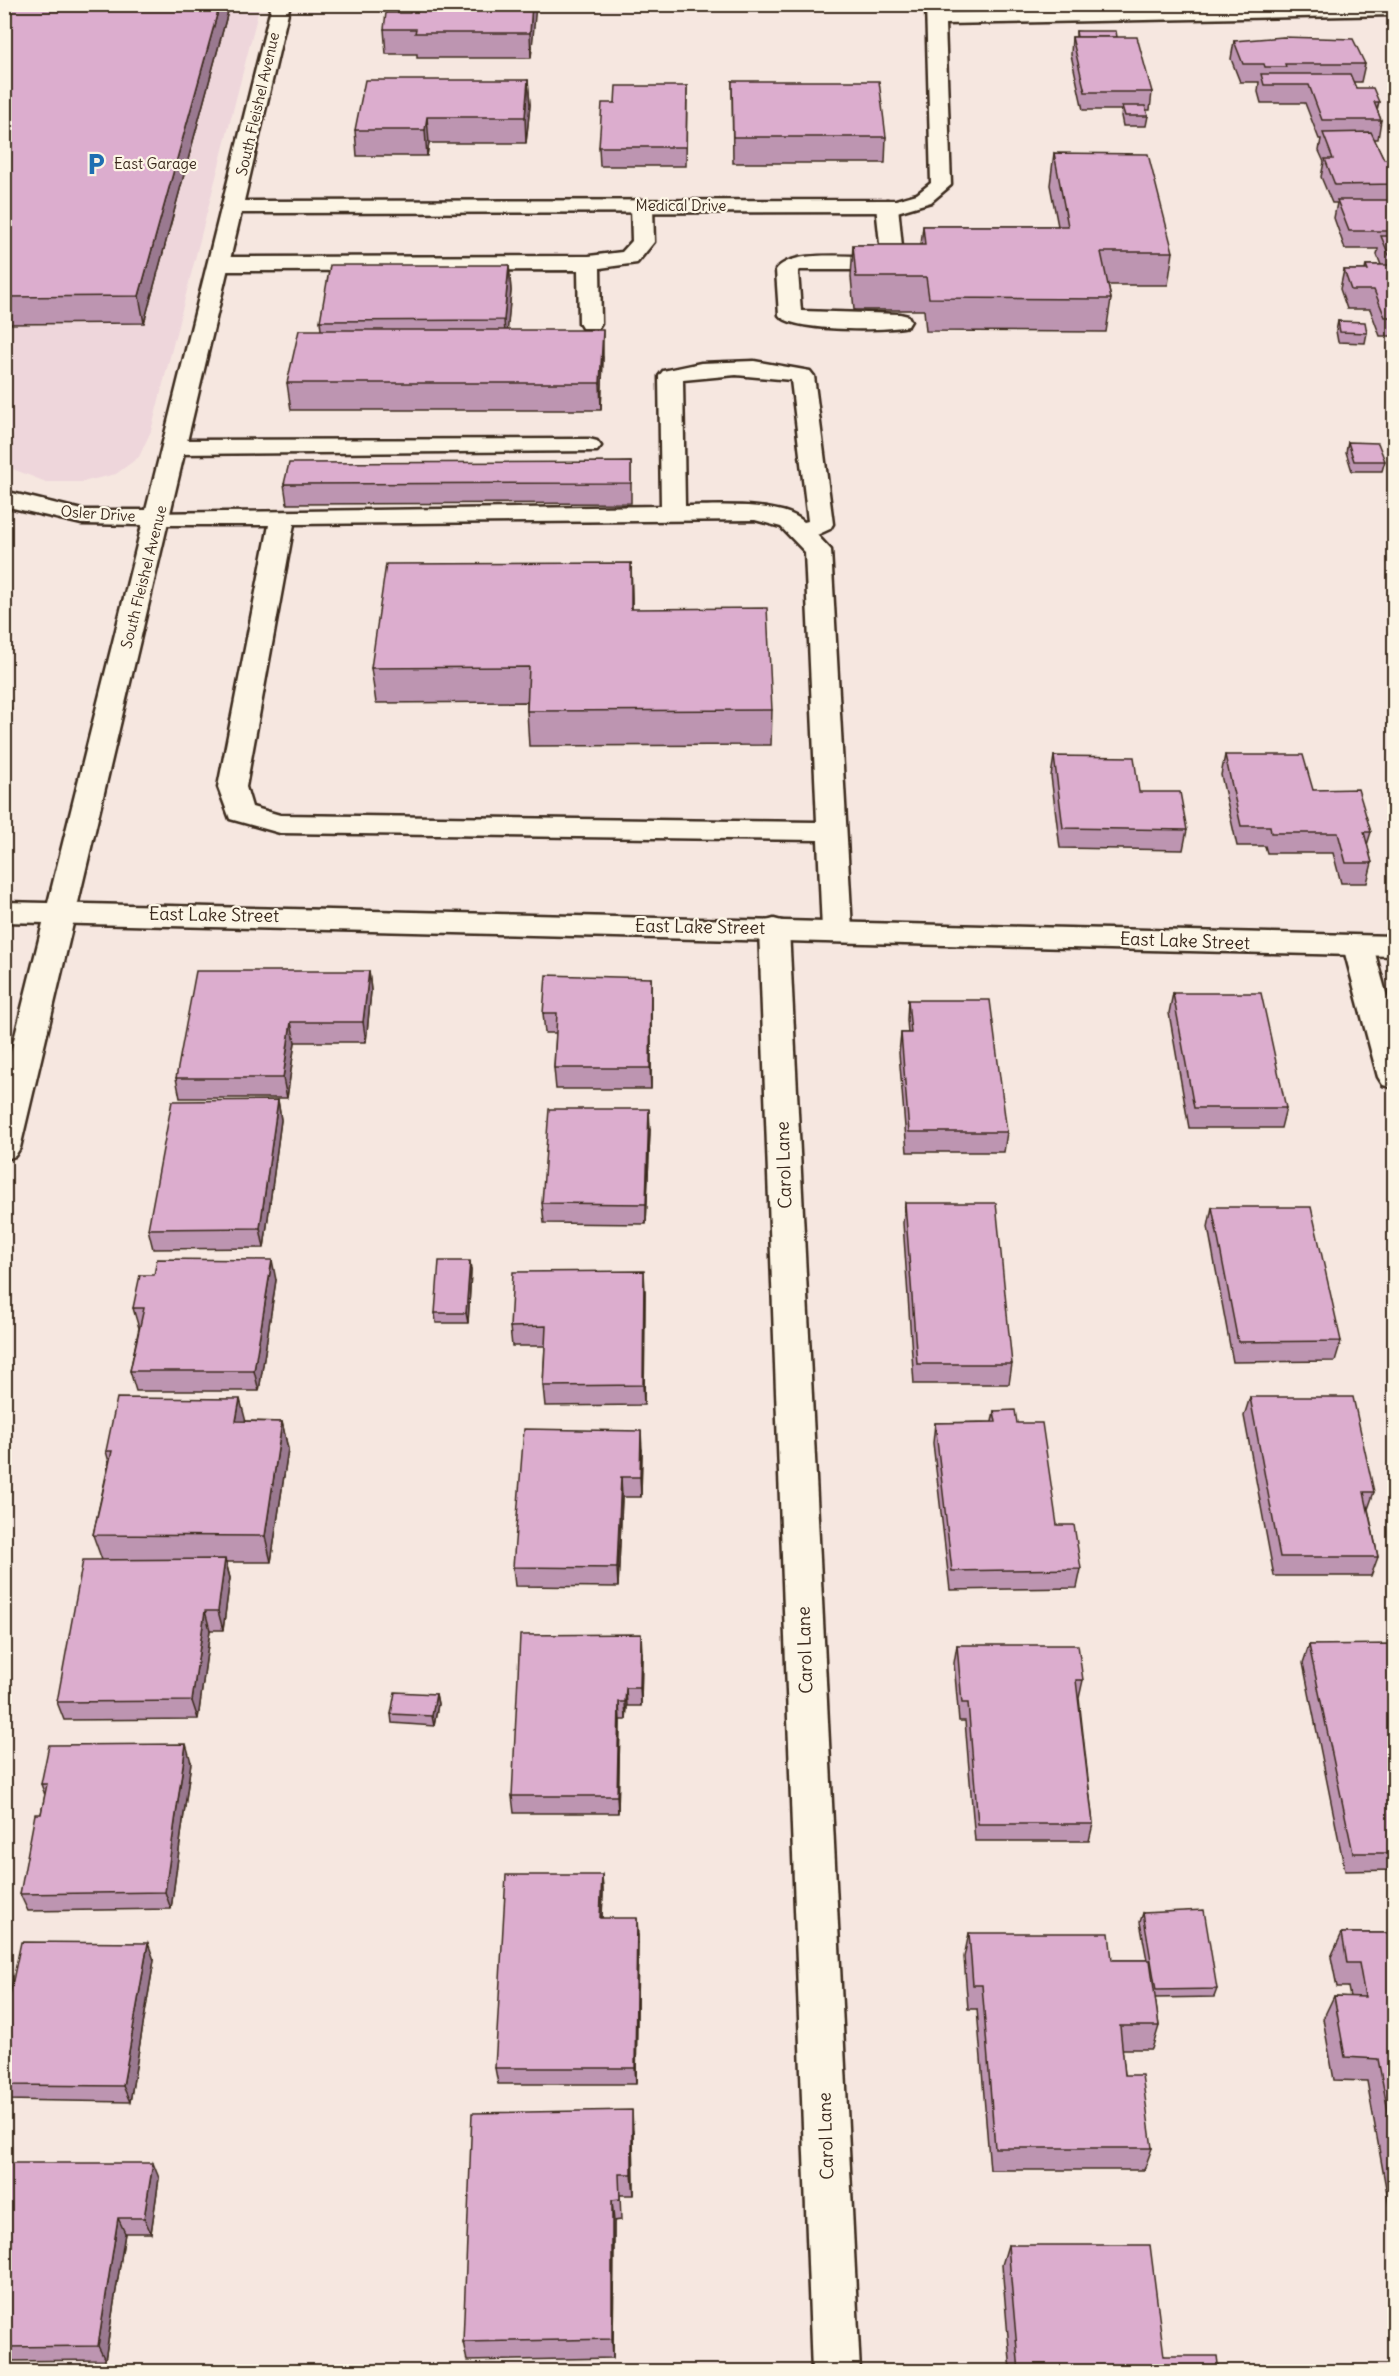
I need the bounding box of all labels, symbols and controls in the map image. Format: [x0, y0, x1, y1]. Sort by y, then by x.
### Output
street label: South Fleishel Avenue [232, 30, 283, 178]
parking icon: East Garage [83, 151, 109, 177]
place label: East Garage [114, 154, 197, 173]
street label: Medical Drive [636, 196, 726, 215]
street label: Osler Drive [60, 501, 136, 526]
street label: South Fleishel Avenue [117, 503, 171, 650]
street label: East Lake Street [149, 902, 279, 927]
street label: East Lake Street [635, 914, 765, 939]
street label: East Lake Street [1120, 927, 1250, 954]
street label: Carol Lane [770, 1121, 797, 1209]
street label: Carol Lane [791, 1606, 818, 1694]
street label: Carol Lane [812, 2092, 839, 2180]

